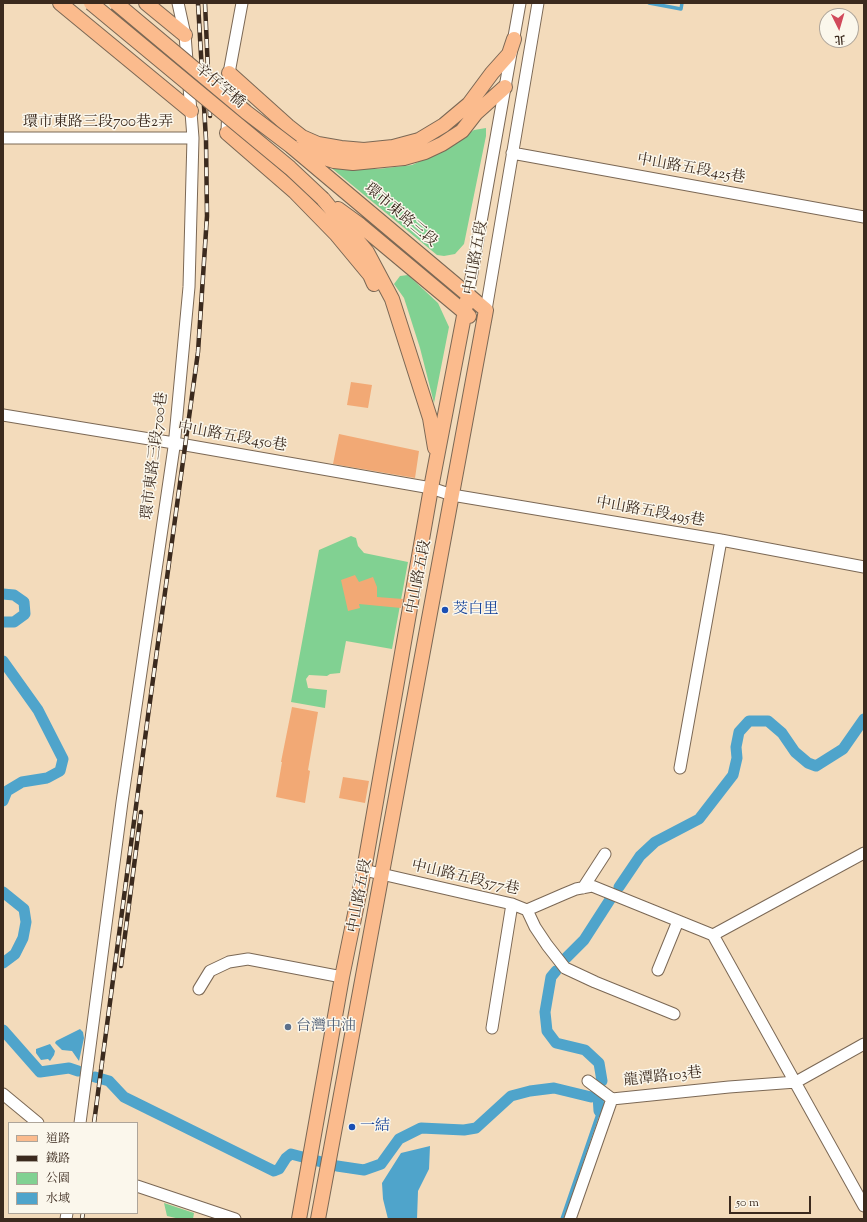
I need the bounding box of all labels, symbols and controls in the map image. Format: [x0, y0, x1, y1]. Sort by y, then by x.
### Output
north arrow [819, 8, 859, 48]
text: 北 [834, 31, 846, 47]
street label: 辛仔罕橋 [190, 61, 248, 113]
street label: 環市東路三段700巷2弄 [23, 114, 173, 132]
street label: 中山路五段425巷 [635, 152, 747, 188]
street label: 環市東路三段 [360, 180, 440, 252]
street label: 中山路五段 [462, 220, 492, 296]
street label: 環市東路三段700巷 [139, 391, 173, 521]
street label: 中山路五段450巷 [176, 420, 288, 456]
street label: 中山路五段495巷 [594, 495, 706, 531]
street label: 中山路五段 [404, 538, 436, 616]
place label: 茭白里 [453, 601, 498, 619]
marker: 茭白里 [440, 605, 450, 615]
street label: 中山路五段 [346, 858, 376, 934]
street label: 中山路五段577巷 [409, 858, 521, 900]
place label: 台灣中油 [296, 1018, 356, 1036]
marker: 台灣中油 [283, 1022, 293, 1032]
street label: 龍潭路103巷 [623, 1065, 703, 1091]
place label: 一結 [360, 1118, 390, 1136]
legend [8, 1122, 138, 1214]
marker: 一結 [347, 1122, 357, 1132]
text: 道路 [46, 1130, 70, 1148]
text: 鐵路 [46, 1150, 70, 1168]
text: 公園 [46, 1170, 70, 1188]
scale bar [731, 1188, 813, 1214]
text: 水域 [46, 1190, 70, 1208]
text: 50 m [736, 1194, 759, 1212]

